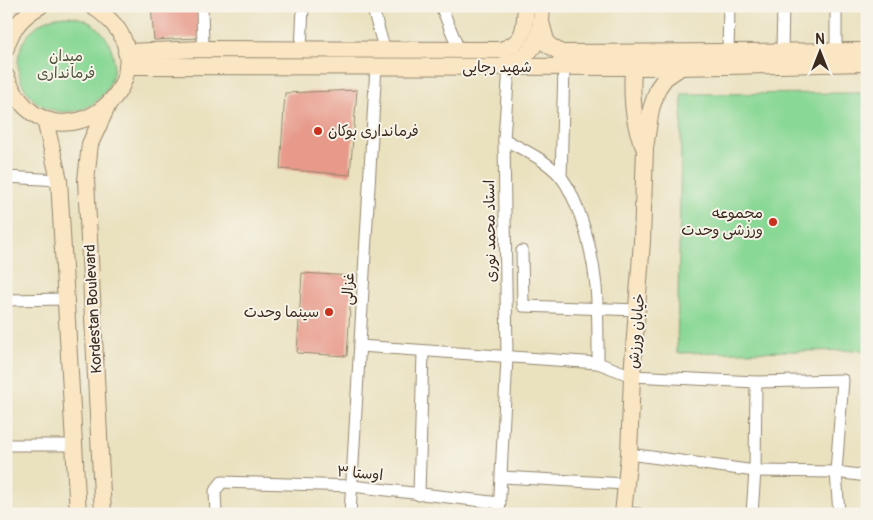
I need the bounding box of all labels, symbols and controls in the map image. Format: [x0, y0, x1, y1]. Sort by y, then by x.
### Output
north arrow [796, 28, 846, 78]
text: N [815, 31, 825, 48]
park label: میدان فرمانداری [37, 47, 95, 83]
street label: شهید رجایی [462, 58, 532, 77]
place label: فرمانداری بوکان [328, 122, 419, 141]
marker: فرمانداری بوکان [312, 125, 324, 137]
street label: استاد محمد نوری [480, 179, 501, 283]
place label: مجموعه ورزشی وحدت [681, 204, 763, 240]
marker: مجموعه ورزشی وحدت [767, 216, 779, 228]
street label: Kordestan Boulevard [81, 244, 106, 374]
street label: غزالی [338, 272, 359, 306]
street label: خیابان ورزش [624, 293, 649, 370]
place label: سینما وحدت [244, 303, 319, 322]
marker: سینما وحدت [323, 306, 335, 318]
street label: اوستا ۳ [336, 462, 384, 485]

